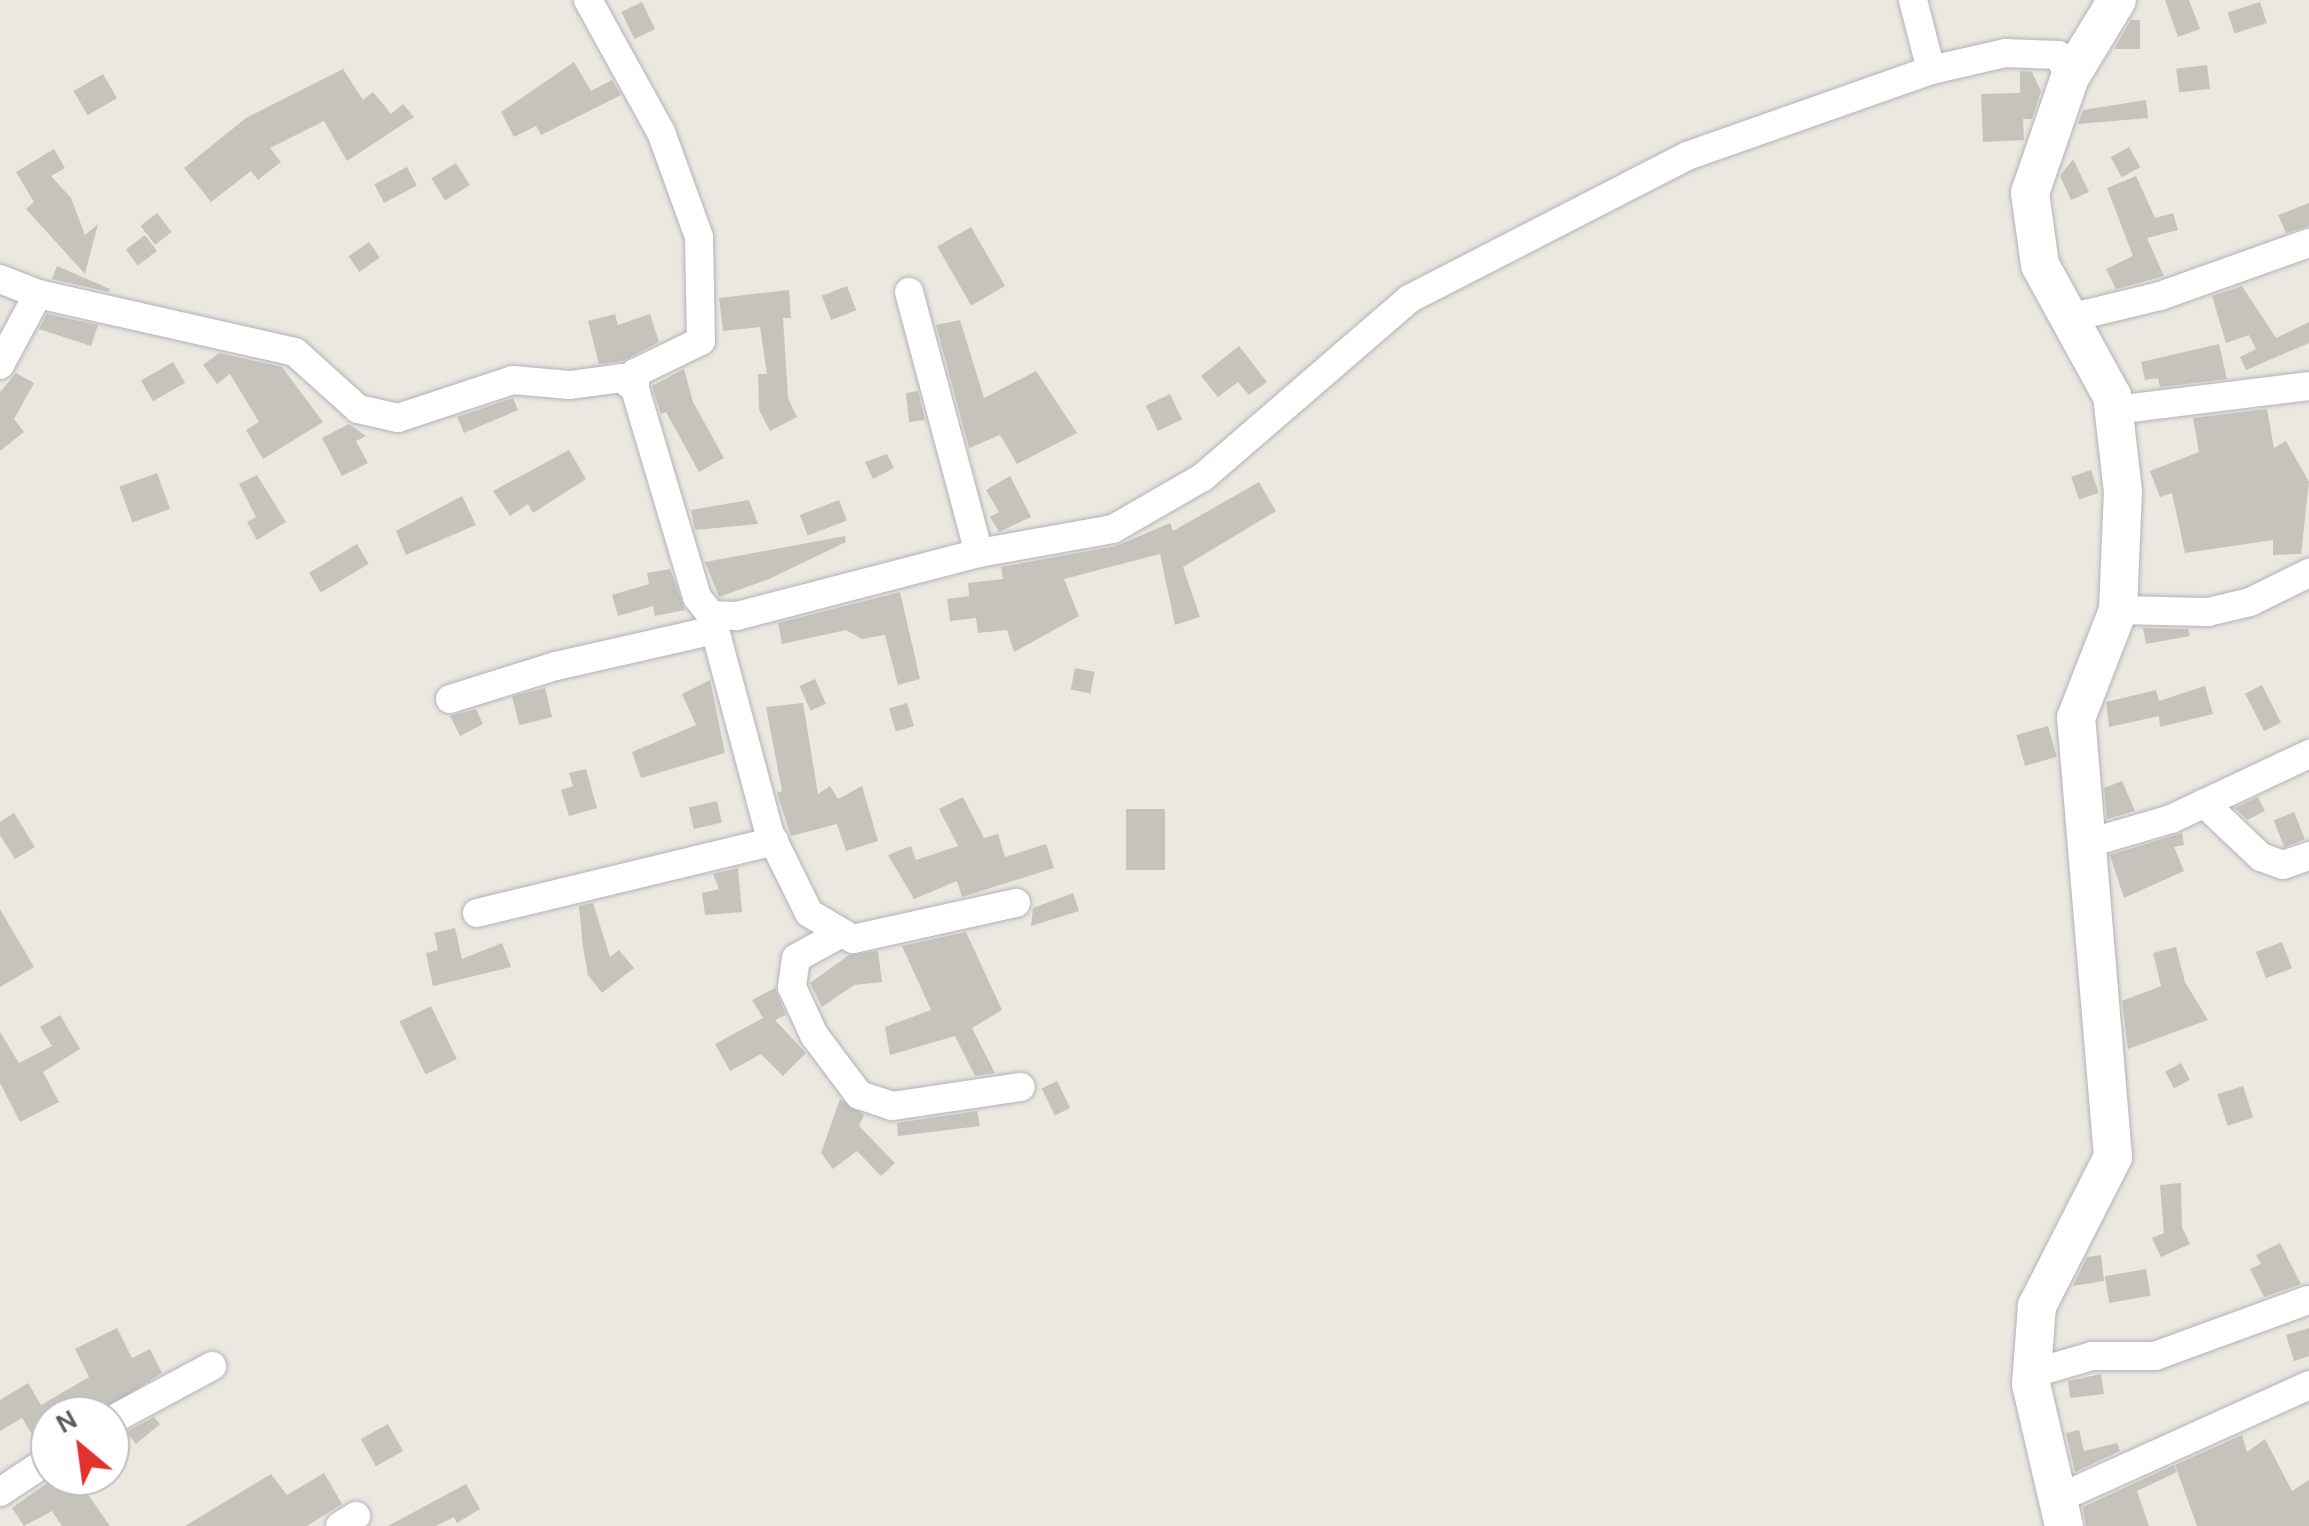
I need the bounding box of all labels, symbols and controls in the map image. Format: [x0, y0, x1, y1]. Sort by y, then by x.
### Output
north arrow [30, 1396, 130, 1496]
text: N [49, 1402, 83, 1440]

